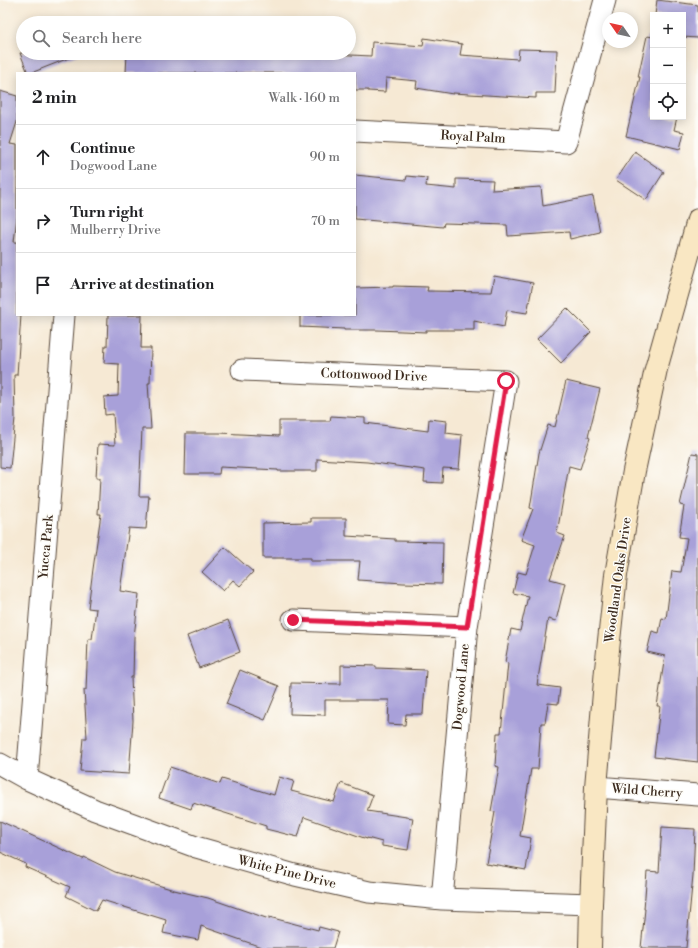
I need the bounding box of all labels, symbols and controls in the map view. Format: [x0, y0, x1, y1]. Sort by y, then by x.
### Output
north arrow [602, 12, 638, 48]
map controls [650, 12, 686, 120]
button: + [650, 12, 686, 48]
search box [16, 16, 356, 60]
icon: search [30, 27, 52, 49]
text: Search here [62, 29, 142, 48]
button: − [650, 48, 686, 84]
button: locate [650, 84, 686, 120]
text: 2 min [32, 87, 77, 109]
text: Walk · 160 m [269, 90, 340, 106]
street label: Royal Palm [440, 127, 507, 147]
text: Continue [70, 139, 135, 158]
icon: ahead [32, 146, 54, 168]
text: 90 m [309, 149, 340, 165]
text: Dogwood Lane [70, 158, 157, 174]
text: Turn right [70, 203, 144, 222]
icon: right [32, 210, 54, 232]
text: 70 m [311, 213, 340, 229]
text: Mulberry Drive [70, 222, 161, 238]
icon: arrive [32, 274, 54, 296]
text: Arrive at destination [70, 275, 214, 294]
street label: Cottonwood Drive [320, 365, 428, 385]
route start [497, 372, 515, 390]
street label: Yucca Park [35, 513, 57, 581]
street label: Woodland Oaks Drive [601, 516, 635, 645]
route end [284, 611, 302, 629]
street label: Dogwood Lane [449, 642, 473, 731]
street label: Wild Cherry [610, 780, 684, 802]
street label: White Pine Drive [235, 852, 338, 892]

